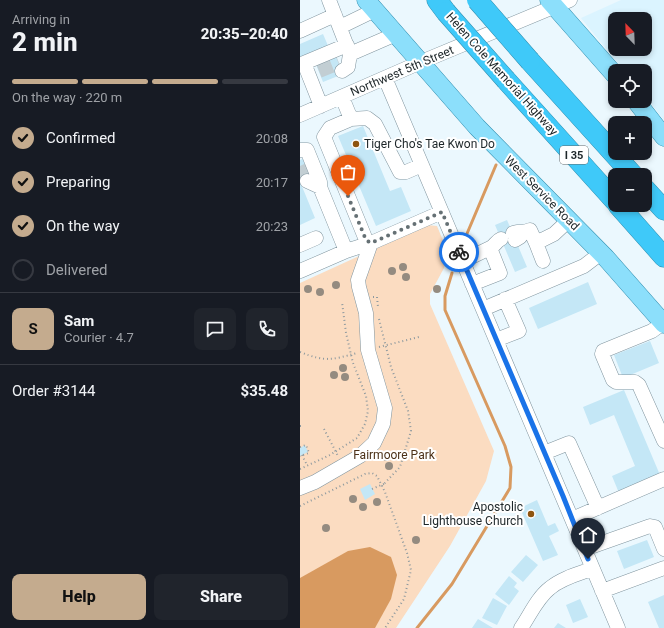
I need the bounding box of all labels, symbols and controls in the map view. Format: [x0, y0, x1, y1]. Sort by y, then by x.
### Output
street label: Helen Cole Memorial Highway [443, 10, 561, 138]
text: Arriving in [12, 12, 70, 27]
north arrow [608, 12, 652, 56]
map controls [608, 12, 652, 212]
text: 20:35–20:40 [201, 25, 288, 43]
text: 2 min [12, 27, 78, 57]
street label: Northwest 5th Street [348, 43, 456, 99]
button: locate [608, 64, 652, 108]
text: On the way · 220 m [12, 90, 122, 105]
button: + [608, 116, 652, 160]
icon: check [12, 127, 34, 149]
text: Confirmed [46, 129, 116, 147]
text: 20:08 [256, 131, 288, 146]
place label: Tiger Cho's Tae Kwon Do [364, 137, 495, 151]
marker: Tiger Cho's Tae Kwon Do [351, 139, 361, 149]
road number: I 35 [560, 146, 588, 164]
street label: West Service Road [502, 153, 582, 233]
pin [331, 155, 365, 196]
icon: bag [337, 161, 359, 183]
button: − [608, 168, 652, 212]
icon: check [12, 171, 34, 193]
text: Preparing [46, 173, 110, 191]
text: 20:17 [256, 175, 288, 190]
icon: check [12, 215, 34, 237]
text: On the way [46, 217, 120, 235]
text: 20:23 [256, 219, 288, 234]
courier [439, 232, 479, 272]
icon: bike [448, 241, 470, 263]
text: Delivered [46, 261, 108, 279]
button: chat [194, 308, 236, 350]
button: phone [246, 308, 288, 350]
text: Sam [64, 312, 94, 330]
text: S [28, 320, 38, 338]
text: Courier · 4.7 [64, 330, 134, 345]
text: Order #3144 [12, 382, 95, 400]
text: $35.48 [241, 382, 288, 400]
park label: Fairmoore Park [353, 448, 436, 462]
place label: Apostolic Lighthouse Church [423, 500, 523, 528]
marker: Apostolic Lighthouse Church [526, 509, 536, 519]
pin [571, 518, 605, 559]
icon: home [577, 524, 599, 546]
button: Help [12, 574, 146, 620]
button: Share [154, 574, 288, 620]

